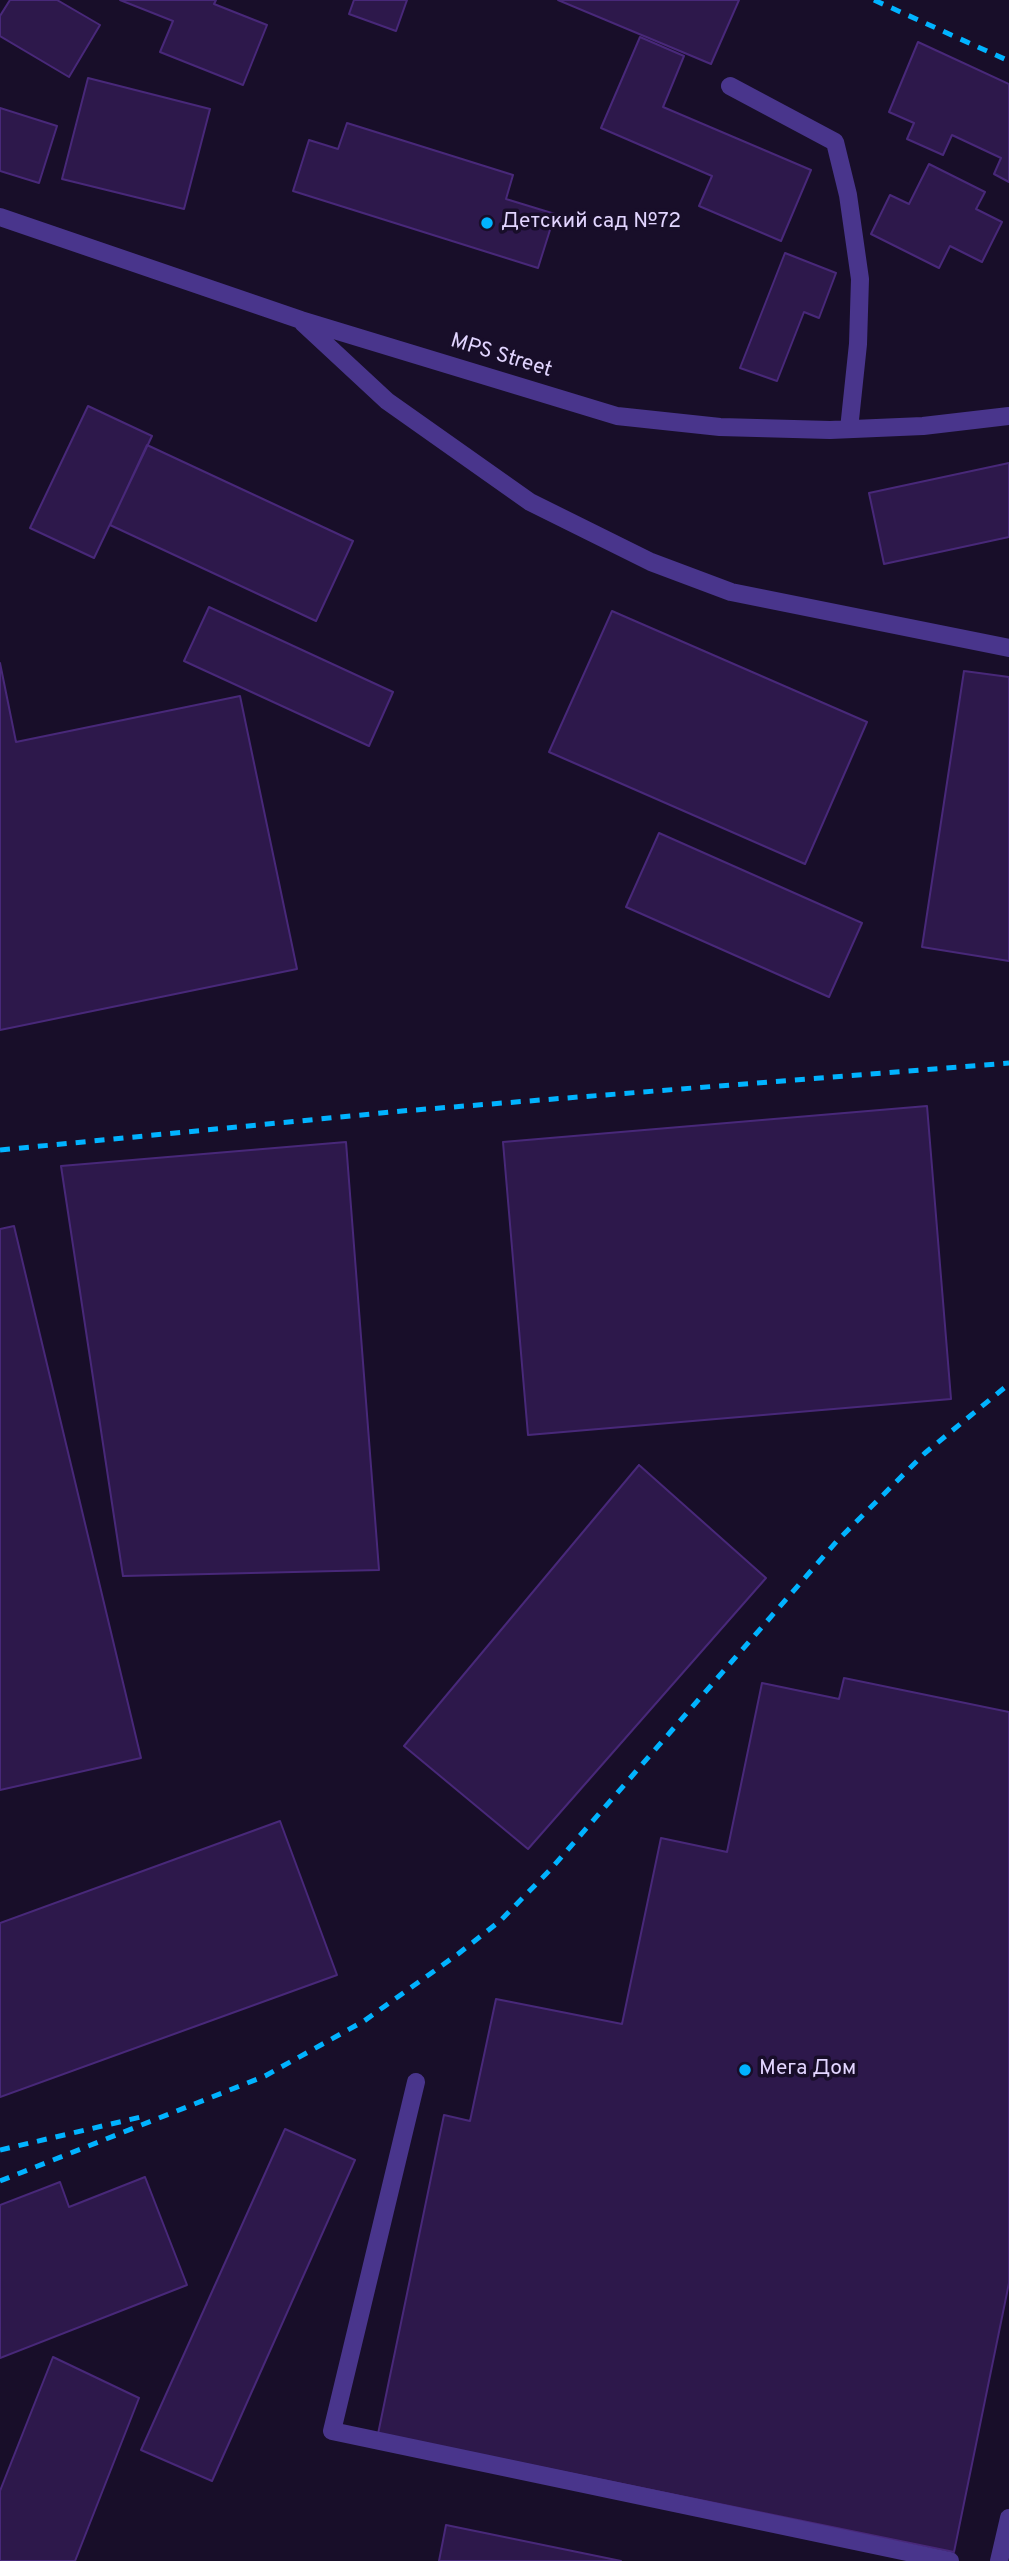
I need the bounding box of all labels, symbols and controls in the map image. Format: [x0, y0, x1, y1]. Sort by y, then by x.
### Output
place label: Детский сад №72 [501, 210, 681, 236]
marker: Детский сад №72 [479, 215, 495, 231]
street label: MPS Street [447, 330, 555, 384]
place label: Мега Дом [759, 2057, 856, 2083]
marker: Мега Дом [737, 2062, 753, 2078]

